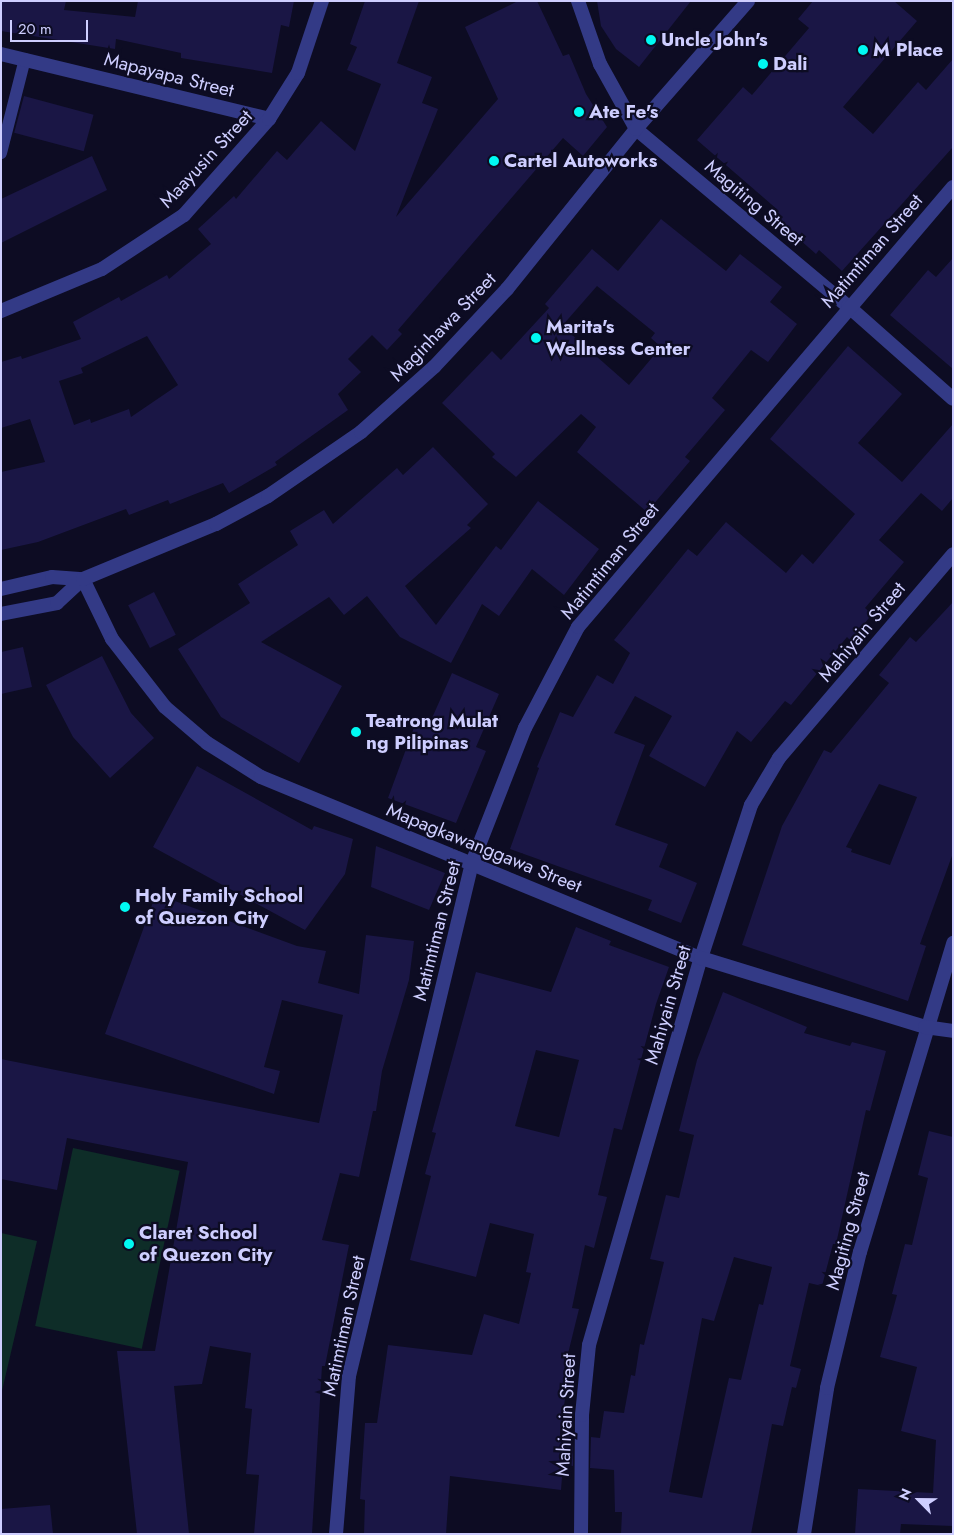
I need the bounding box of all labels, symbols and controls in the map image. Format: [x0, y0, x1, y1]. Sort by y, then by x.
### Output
scale bar [12, 10, 90, 42]
text: 20 m [18, 18, 52, 40]
place label: Uncle John's [661, 29, 768, 51]
marker: Uncle John's [645, 34, 657, 46]
place label: M Place [873, 39, 943, 61]
marker: M Place [857, 44, 869, 56]
street label: Mapayapa Street [102, 48, 236, 102]
place label: Dali [773, 53, 808, 75]
marker: Dali [757, 58, 769, 70]
place label: Ate Fe's [589, 101, 658, 123]
street label: Maayusin Street [155, 105, 257, 213]
marker: Ate Fe's [573, 106, 585, 118]
place label: Cartel Autoworks [504, 150, 657, 172]
marker: Cartel Autoworks [488, 155, 500, 167]
street label: Magiting Street [700, 155, 808, 251]
street label: Matimtiman Street [816, 189, 928, 313]
street label: Maginhawa Street [385, 268, 501, 386]
place label: Marita's Wellness Center [546, 316, 691, 360]
marker: Marita's Wellness Center [530, 332, 542, 344]
street label: Matimtiman Street [556, 498, 664, 624]
street label: Mahiyain Street [814, 578, 910, 686]
place label: Teatrong Mulat ng Pilipinas [366, 710, 498, 754]
marker: Teatrong Mulat ng Pilipinas [350, 726, 362, 738]
street label: Mapagkawanggawa Street [383, 798, 585, 898]
street label: Matimtiman Street [409, 859, 465, 1003]
place label: Holy Family School of Quezon City [135, 885, 303, 929]
marker: Holy Family School of Quezon City [119, 901, 131, 913]
street label: Mahiyain Street [640, 943, 696, 1067]
street label: Magiting Street [821, 1169, 875, 1293]
place label: Claret School of Quezon City [139, 1222, 272, 1266]
marker: Claret School of Quezon City [123, 1238, 135, 1250]
street label: Matimtiman Street [318, 1254, 370, 1398]
street label: Mahiyain Street [551, 1353, 581, 1477]
north arrow [894, 1475, 944, 1525]
text: N [894, 1485, 917, 1503]

